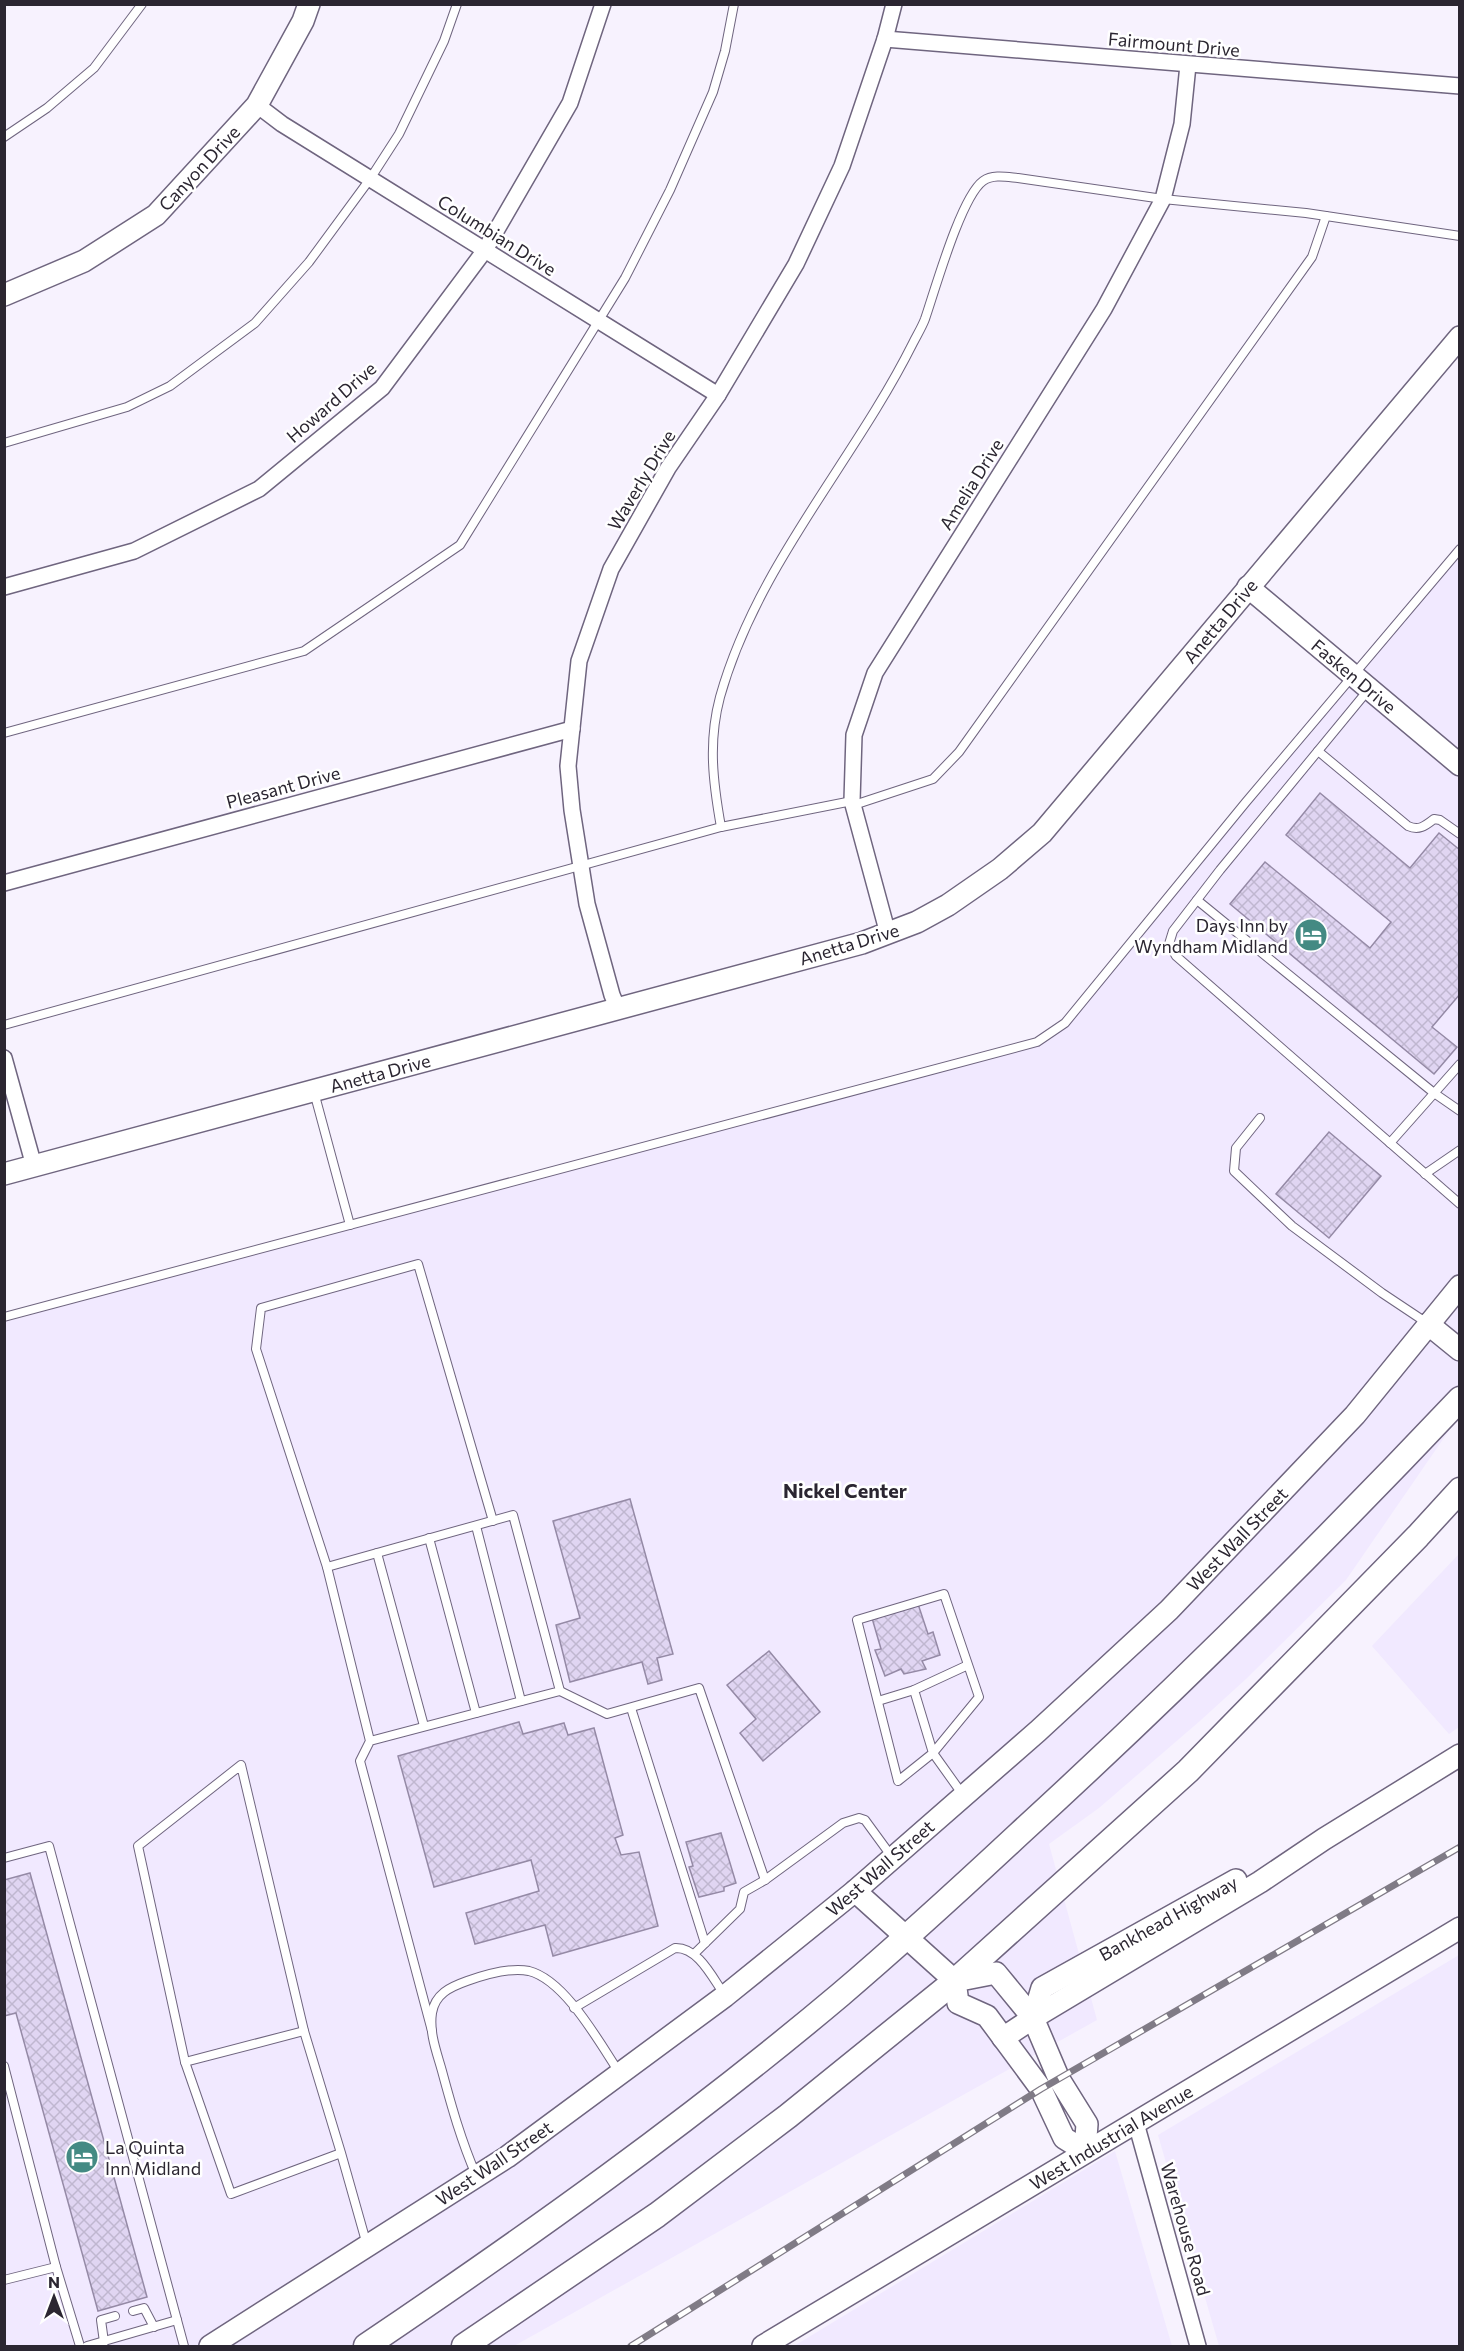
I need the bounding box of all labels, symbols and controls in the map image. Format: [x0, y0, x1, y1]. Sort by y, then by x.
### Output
street label: Fairmount Drive [1107, 27, 1241, 61]
street label: Canyon Drive [154, 121, 244, 215]
street label: Columbian Drive [434, 190, 560, 280]
street label: Howard Drive [282, 357, 380, 447]
street label: Waverly Drive [602, 426, 680, 534]
street label: Amelia Drive [934, 434, 1008, 534]
street label: Anetta Drive [1178, 574, 1262, 668]
street label: Fasken Drive [1307, 634, 1401, 718]
street label: Pleasant Drive [224, 761, 342, 813]
place label: Days Inn by Wyndham Midland [1134, 914, 1288, 957]
hotel icon: Days Inn by Wyndham Midland [1293, 917, 1329, 953]
street label: Anetta Drive [796, 918, 902, 970]
street label: Anetta Drive [327, 1049, 433, 1097]
district label: Nickel Center [783, 1478, 907, 1502]
street label: West Wall Street [1182, 1482, 1292, 1596]
street label: West Wall Street [822, 1815, 938, 1921]
street label: Bankhead Highway [1095, 1871, 1241, 1965]
street label: West Industrial Avenue [1026, 2080, 1196, 2194]
street label: West Wall Street [432, 2116, 556, 2210]
place label: La Quinta Inn Midland [105, 2136, 201, 2179]
hotel icon: La Quinta Inn Midland [64, 2139, 100, 2175]
street label: Warehouse Road [1156, 2160, 1216, 2298]
north arrow [24, 2267, 84, 2327]
text: N [48, 2272, 60, 2291]

